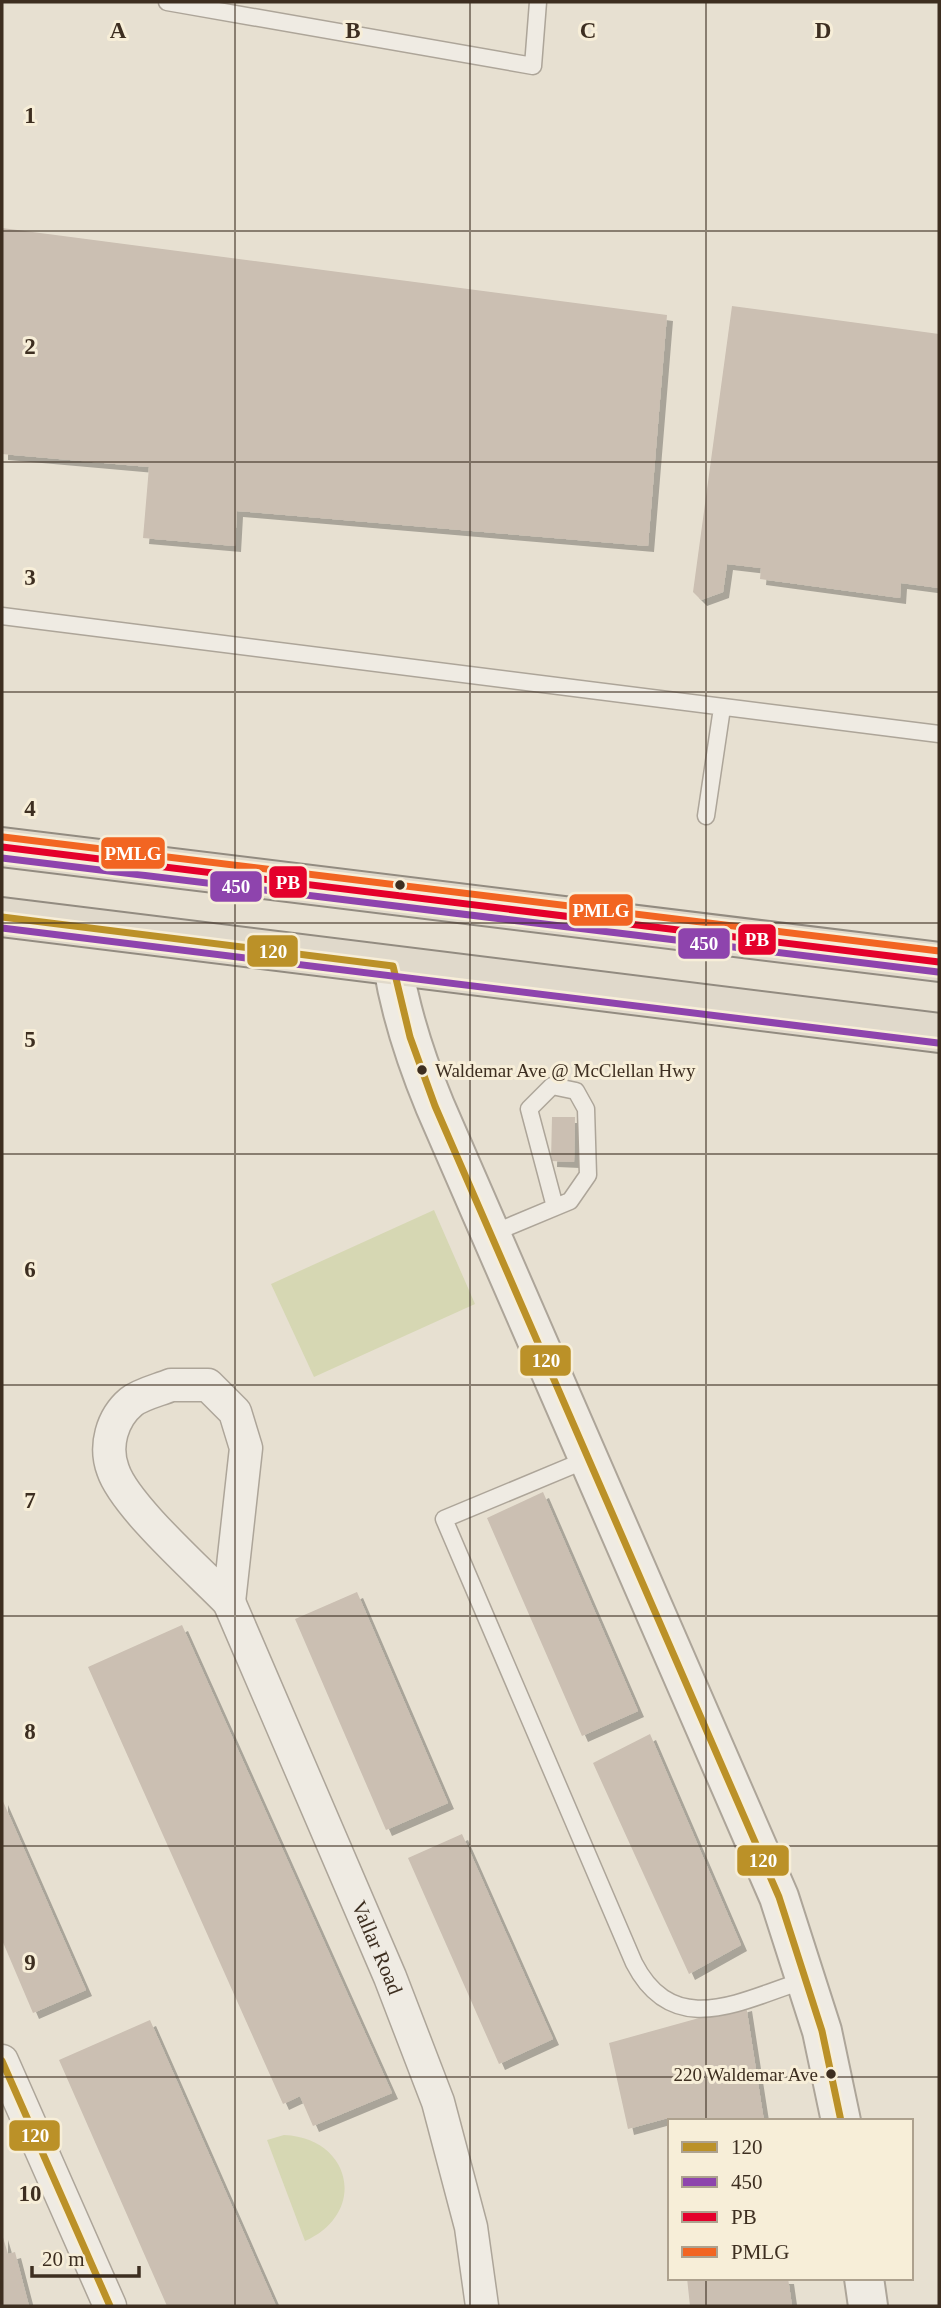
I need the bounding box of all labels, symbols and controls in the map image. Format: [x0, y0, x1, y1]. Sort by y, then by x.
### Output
text: A [110, 18, 127, 43]
text: B [345, 18, 361, 43]
text: C [580, 18, 596, 43]
text: D [815, 18, 831, 43]
text: 1 [24, 103, 36, 128]
text: 2 [24, 334, 36, 359]
text: 3 [24, 565, 36, 590]
text: 4 [24, 796, 36, 821]
line badge: PMLG [100, 836, 166, 870]
text: PMLG [105, 843, 162, 864]
line badge: PB [268, 865, 308, 899]
line badge: 450 [209, 870, 263, 903]
text: PB [276, 872, 300, 893]
text: 450 [222, 876, 250, 897]
unlabelled marker [393, 878, 407, 892]
line badge: PMLG [568, 893, 634, 927]
text: PMLG [573, 900, 630, 921]
line badge: PB [737, 923, 777, 956]
line badge: 450 [677, 927, 731, 960]
text: PB [745, 929, 769, 950]
text: 450 [690, 933, 718, 954]
line badge: 120 [246, 934, 299, 968]
text: 120 [259, 941, 287, 962]
text: 5 [24, 1027, 36, 1052]
place label: Waldemar Ave @ McClellan Hwy [435, 1060, 696, 1081]
marker: Waldemar Ave @ McClellan Hwy [415, 1063, 429, 1077]
text: 6 [24, 1257, 36, 1282]
line badge: 120 [519, 1344, 572, 1377]
text: 120 [532, 1350, 560, 1371]
text: 7 [24, 1488, 36, 1513]
text: 8 [24, 1719, 36, 1744]
line badge: 120 [736, 1844, 790, 1877]
text: 120 [749, 1850, 777, 1871]
street label: Vallar Road [347, 1897, 408, 1998]
text: 9 [24, 1950, 36, 1975]
place label: 220 Waldemar Ave [674, 2064, 818, 2085]
marker: 220 Waldemar Ave [824, 2067, 838, 2081]
line badge: 120 [8, 2119, 61, 2152]
legend [668, 2119, 913, 2280]
text: 120 [21, 2125, 49, 2146]
text: 120 [731, 2135, 763, 2159]
text: 450 [731, 2170, 763, 2194]
text: 10 [19, 2181, 42, 2206]
text: PB [731, 2205, 757, 2229]
scale bar [32, 2234, 138, 2278]
text: PMLG [731, 2240, 789, 2264]
text: 20 m [42, 2247, 85, 2271]

